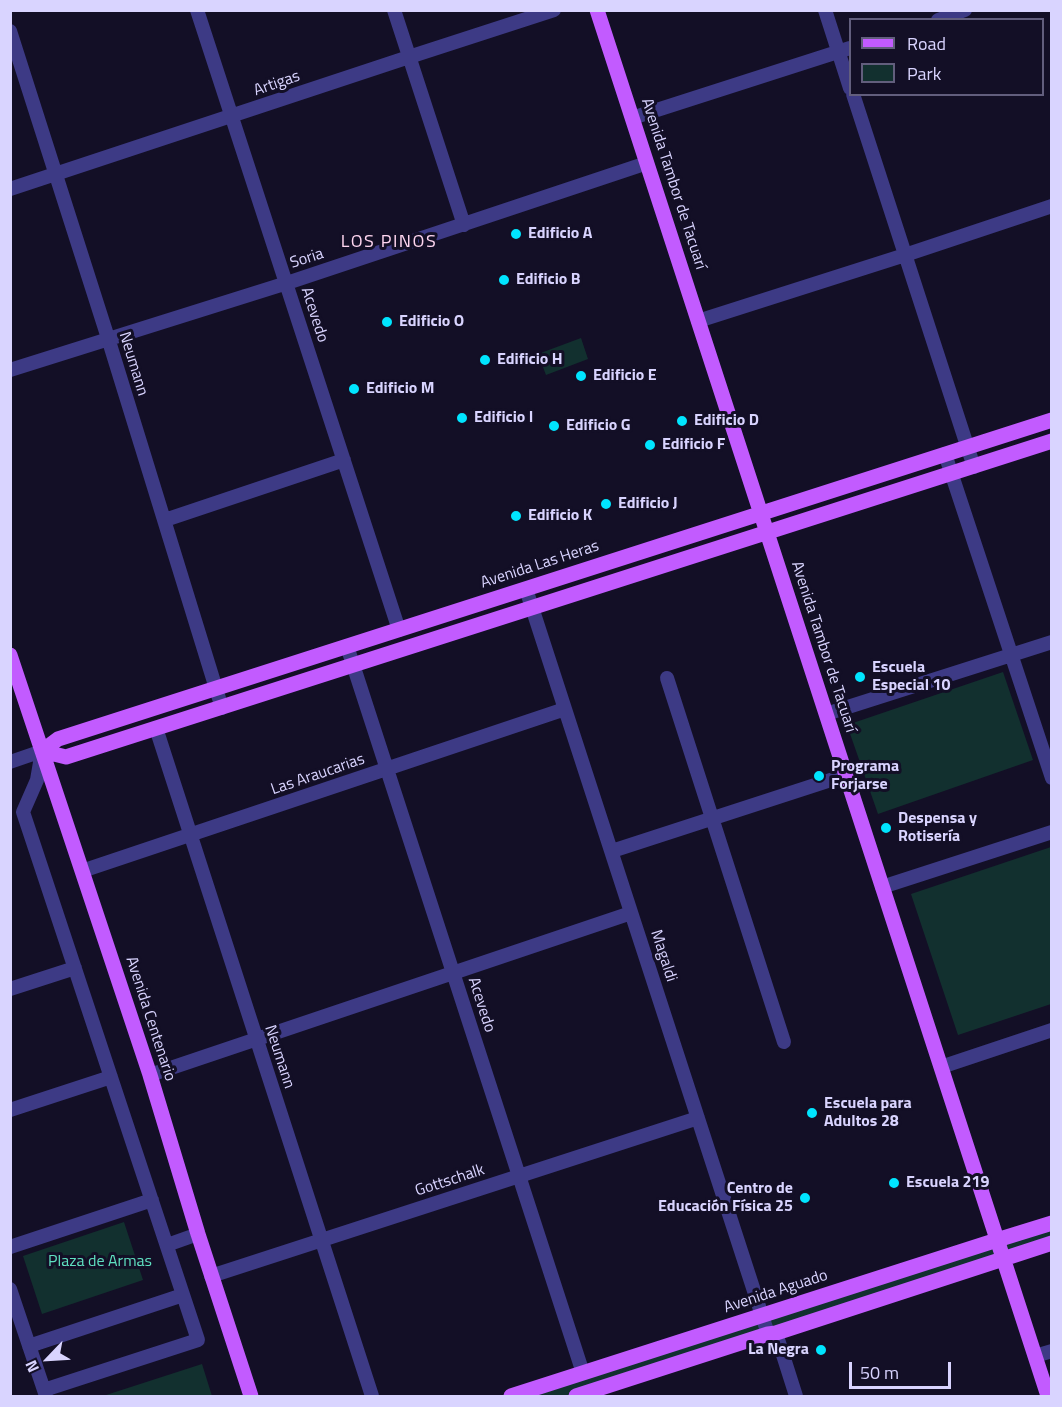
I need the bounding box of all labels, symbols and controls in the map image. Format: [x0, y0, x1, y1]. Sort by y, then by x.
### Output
legend [849, 18, 1044, 96]
text: Road [907, 30, 946, 57]
text: Park [907, 60, 941, 87]
street label: Artigas [251, 67, 303, 101]
street label: Avenida Tambor de Tacuarí [636, 96, 710, 272]
place label: Edificio A [528, 224, 592, 244]
marker: Edificio A [509, 227, 523, 241]
district label: LOS PINOS [341, 232, 437, 254]
street label: Soria [288, 245, 326, 273]
place label: Edificio B [516, 270, 581, 290]
marker: Edificio B [497, 273, 511, 287]
street label: Acevedo [296, 285, 332, 345]
place label: Edificio O [399, 312, 464, 332]
marker: Edificio O [380, 315, 394, 329]
street label: Neumann [114, 330, 152, 398]
place label: Edificio H [497, 350, 563, 370]
marker: Edificio H [478, 353, 492, 367]
place label: Edificio E [593, 366, 657, 386]
marker: Edificio E [574, 369, 588, 383]
place label: Edificio M [366, 379, 435, 399]
marker: Edificio M [347, 382, 361, 396]
place label: Edificio I [474, 408, 533, 428]
marker: Edificio I [455, 411, 469, 425]
place label: Edificio D [694, 411, 759, 431]
marker: Edificio D [675, 414, 689, 428]
place label: Edificio G [566, 416, 631, 436]
marker: Edificio G [547, 419, 561, 433]
place label: Edificio F [662, 435, 725, 455]
marker: Edificio F [643, 438, 657, 452]
place label: Edificio J [618, 494, 678, 514]
marker: Edificio J [599, 497, 613, 511]
place label: Edificio K [528, 506, 592, 526]
marker: Edificio K [509, 509, 523, 523]
street label: Avenida Las Heras [478, 537, 602, 593]
street label: Avenida Tambor de Tacuarí [786, 559, 860, 735]
place label: Escuela Especial 10 [872, 658, 950, 696]
marker: Escuela Especial 10 [853, 670, 867, 684]
street label: Las Araucarias [269, 750, 367, 800]
place label: Programa Forjarse [831, 757, 899, 795]
marker: Programa Forjarse [812, 769, 826, 783]
place label: Despensa y Rotisería [898, 809, 977, 847]
marker: Despensa y Rotisería [879, 821, 893, 835]
street label: Magaldi [646, 928, 680, 984]
street label: Avenida Centenario [121, 954, 179, 1084]
street label: Acevedo [463, 975, 499, 1035]
street label: Neumann [260, 1023, 298, 1091]
place label: Escuela para Adultos 28 [824, 1094, 912, 1132]
marker: Escuela para Adultos 28 [805, 1106, 819, 1120]
street label: Gottschalk [413, 1161, 487, 1201]
place label: Escuela 219 [906, 1173, 989, 1193]
marker: Escuela 219 [887, 1176, 901, 1190]
place label: Centro de Educación Física 25 [658, 1179, 793, 1217]
marker: Centro de Educación Física 25 [798, 1191, 812, 1205]
park label: Plaza de Armas [48, 1252, 152, 1272]
street label: Avenida Aguado [722, 1266, 830, 1318]
north arrow [18, 1329, 78, 1389]
place label: La Negra [748, 1340, 809, 1360]
marker: La Negra [814, 1343, 828, 1357]
scale bar [852, 1350, 954, 1388]
text: N [18, 1357, 45, 1377]
text: 50 m [860, 1359, 899, 1386]

